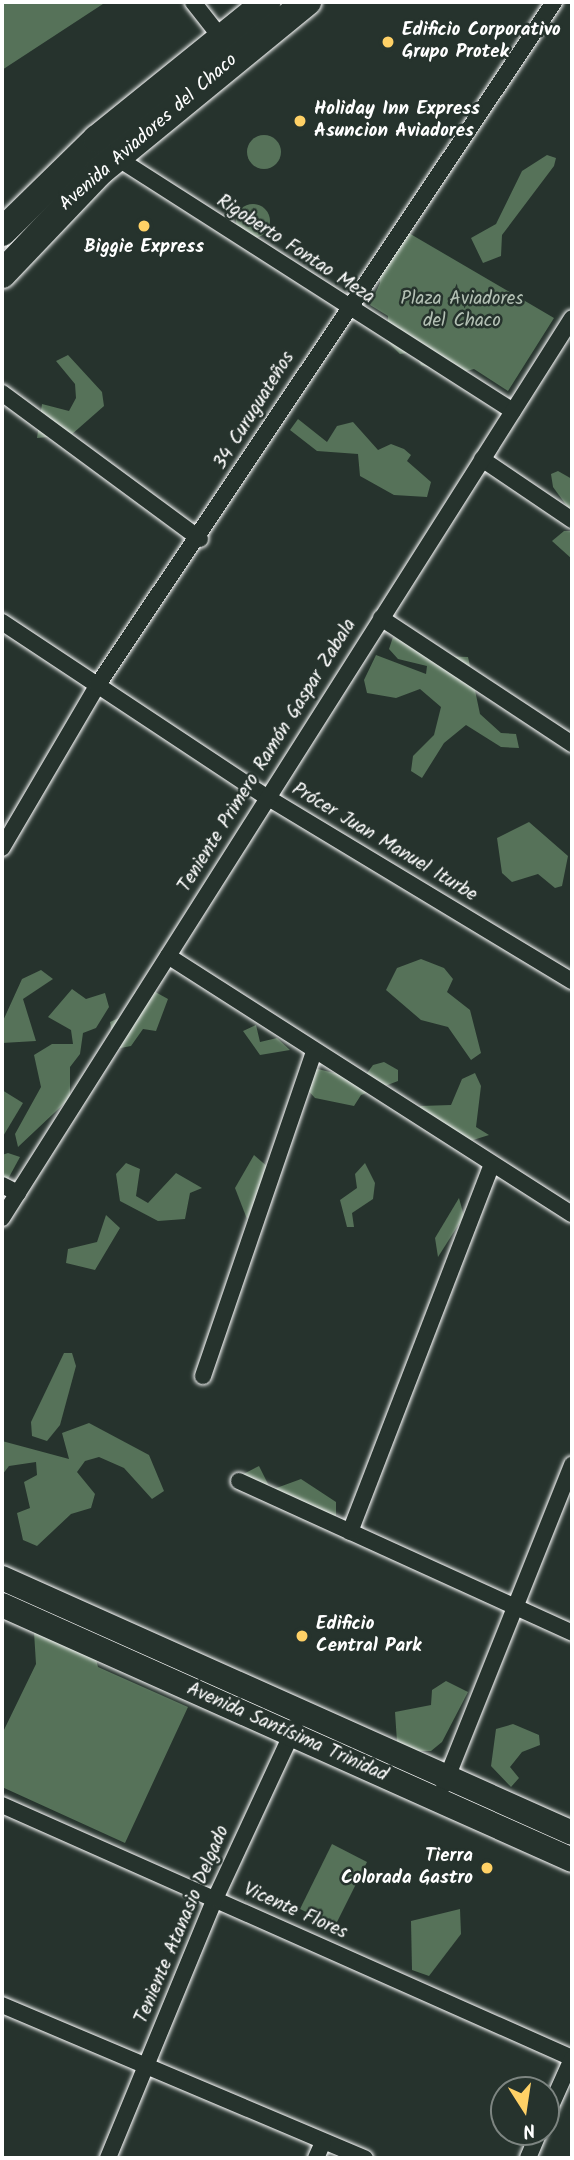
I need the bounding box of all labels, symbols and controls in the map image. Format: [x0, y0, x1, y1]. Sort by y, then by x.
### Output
place label: Edificio Corporativo Grupo Protek [402, 20, 561, 64]
marker: Edificio Corporativo Grupo Protek [380, 34, 396, 50]
street label: Avenida Aviadores del Chaco [55, 50, 243, 216]
place label: Holiday Inn Express Asuncion Aviadores [314, 99, 480, 143]
marker: Holiday Inn Express Asuncion Aviadores [292, 113, 308, 129]
street label: Rigoberto Fontao Meza [212, 190, 378, 310]
marker: Biggie Express [136, 218, 152, 234]
place label: Biggie Express [84, 237, 204, 259]
park label: Plaza Aviadores del Chaco [401, 289, 523, 333]
street label: 34 Curuguateños [210, 348, 300, 474]
street label: Teniente Primero Ramón Gaspar Zabala [174, 615, 362, 897]
street label: Prócer Juan Manuel Iturbe [287, 779, 481, 907]
place label: Edificio Central Park [316, 1614, 421, 1658]
marker: Edificio Central Park [294, 1628, 310, 1644]
street label: Avenida Santísima Trinidad [183, 1678, 391, 1788]
street label: Teniente Atanasio Delgado [131, 1823, 235, 2027]
place label: Tierra Colorada Gastro [341, 1846, 473, 1890]
marker: Tierra Colorada Gastro [479, 1860, 495, 1876]
street label: Vicente Flores [239, 1879, 351, 1945]
north arrow [490, 2076, 560, 2146]
text: N [520, 2114, 538, 2146]

